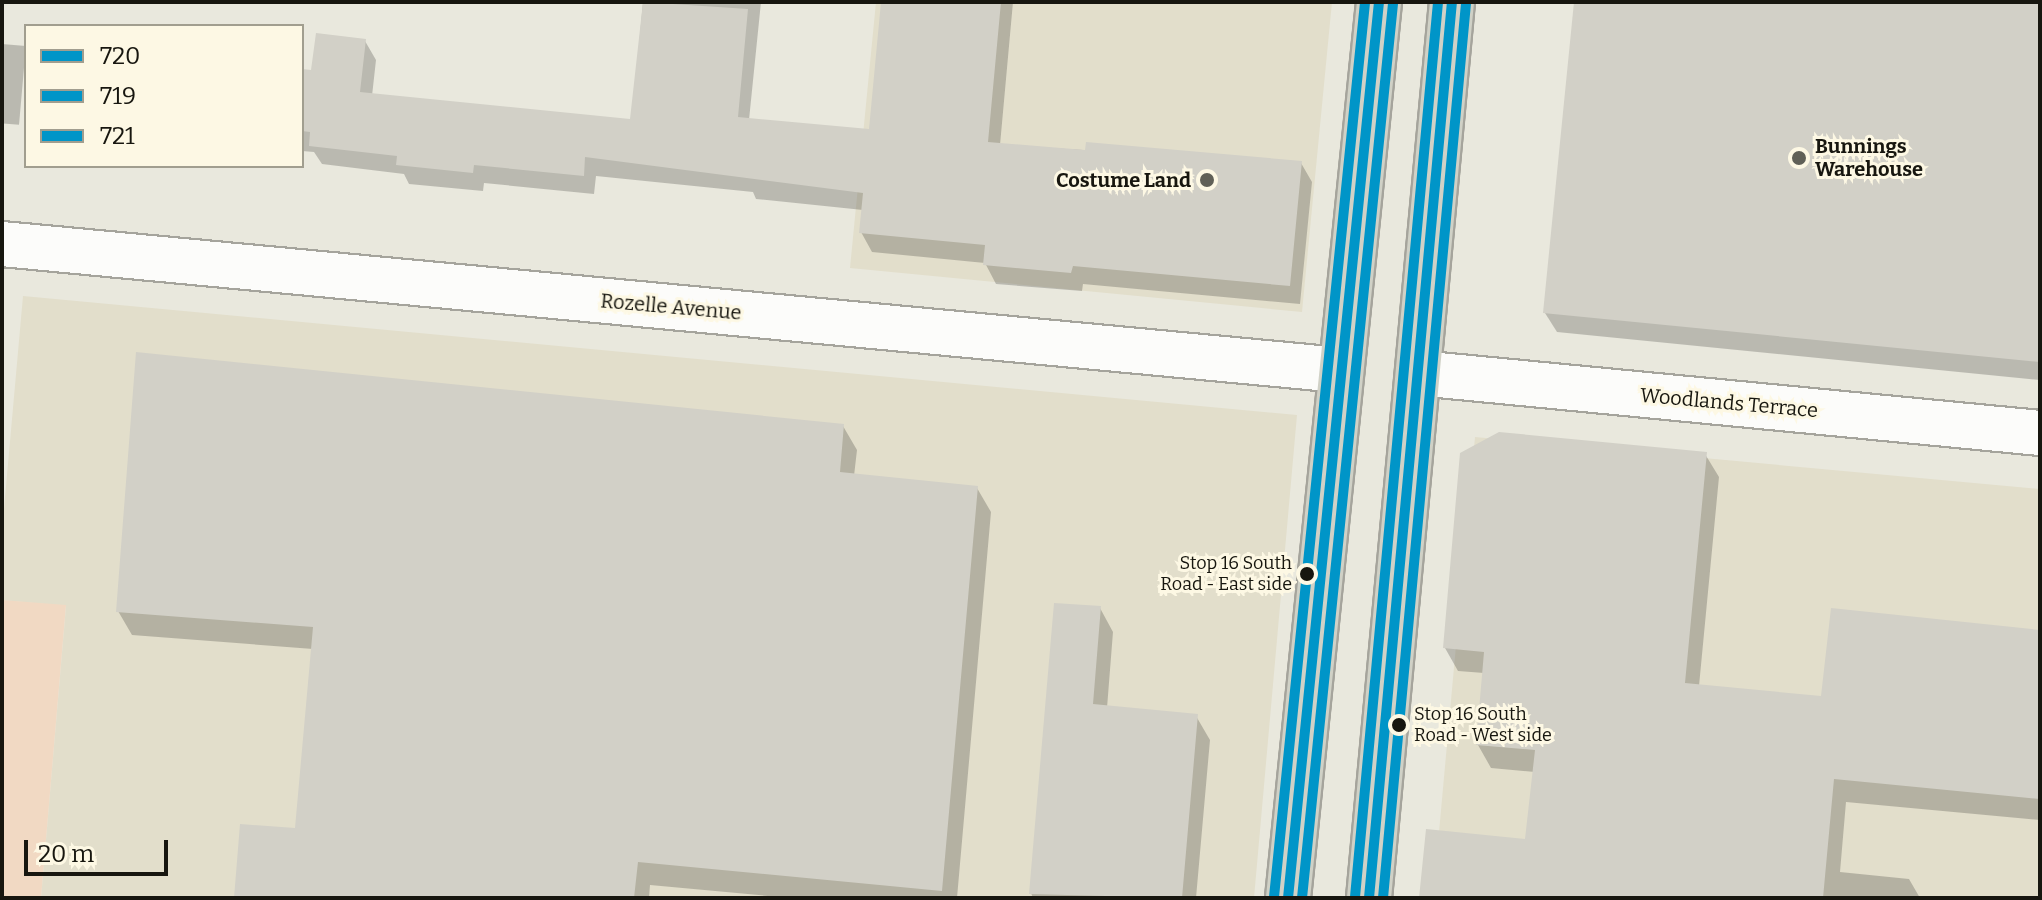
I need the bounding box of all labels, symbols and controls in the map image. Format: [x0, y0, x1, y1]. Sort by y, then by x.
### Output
legend [24, 24, 304, 168]
text: 720 [100, 42, 140, 70]
text: 719 [100, 82, 136, 110]
text: 721 [100, 122, 135, 150]
place label: Bunnings Warehouse [1815, 134, 1923, 181]
marker: Bunnings Warehouse [1790, 149, 1808, 167]
place label: Costume Land [1056, 168, 1191, 192]
marker: Costume Land [1198, 171, 1216, 189]
street label: Rozelle Avenue [599, 289, 743, 325]
street label: Woodlands Terrace [1639, 383, 1819, 423]
place label: Stop 16 South Road - East side [1160, 553, 1292, 596]
marker: Stop 16 South Road - East side [1299, 566, 1315, 582]
place label: Stop 16 South Road - West side [1414, 704, 1552, 746]
marker: Stop 16 South Road - West side [1391, 717, 1407, 733]
scale bar [28, 824, 172, 874]
text: 20 m [38, 840, 94, 868]

